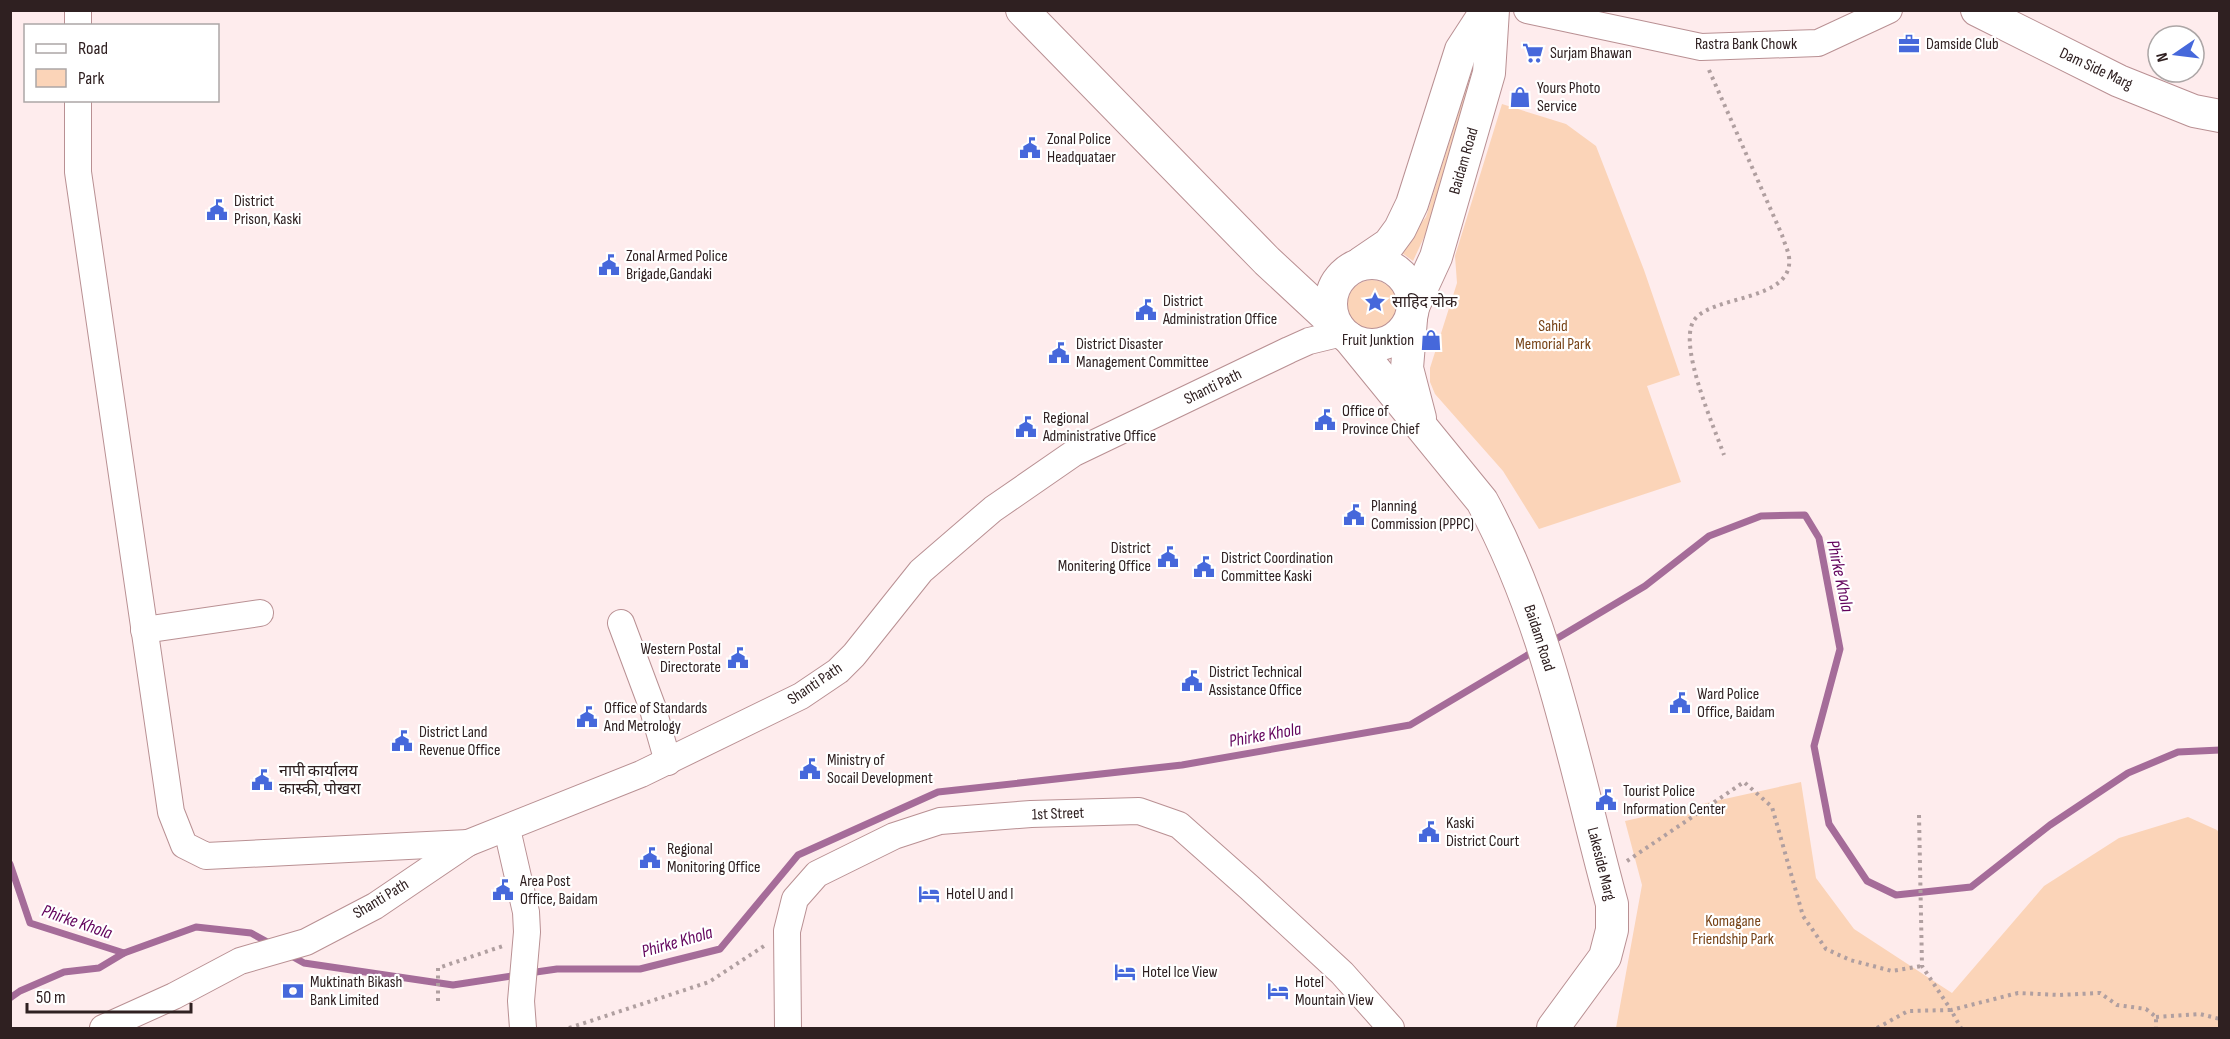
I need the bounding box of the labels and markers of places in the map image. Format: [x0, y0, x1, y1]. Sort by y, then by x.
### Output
office icon: Damside Club [1897, 32, 1921, 56]
place label: Damside Club [1926, 35, 1999, 54]
supermarket icon: Surjam Bhawan [1521, 41, 1545, 65]
place label: Surjam Bhawan [1550, 44, 1632, 63]
place label: Yours Photo Service [1537, 79, 1600, 116]
shop icon: Yours Photo Service [1508, 85, 1532, 109]
place label: Zonal Police Headquataer [1047, 130, 1116, 167]
public building icon: Zonal Police Headquataer [1018, 136, 1042, 160]
place label: District Prison, Kaski [234, 192, 301, 229]
public building icon: District Prison, Kaski [205, 198, 229, 222]
place label: Zonal Armed Police Brigade,Gandaki [626, 247, 728, 284]
public building icon: Zonal Armed Police Brigade,Gandaki [597, 253, 621, 277]
place icon: साहिद चोक [1363, 290, 1387, 314]
place label: District Administration Office [1162, 292, 1277, 329]
place label: साहिद चोक [1392, 293, 1458, 312]
public building icon: District Administration Office [1134, 298, 1158, 322]
shop icon: Fruit Junktion [1419, 328, 1443, 352]
place label: Fruit Junktion [1342, 331, 1414, 350]
place label: District Disaster Management Committee [1076, 335, 1209, 372]
public building icon: District Disaster Management Committee [1047, 341, 1071, 365]
place label: Office of Province Chief [1342, 402, 1420, 439]
public building icon: Office of Province Chief [1313, 408, 1337, 432]
place label: Regional Administrative Office [1042, 409, 1156, 446]
public building icon: Regional Administrative Office [1014, 415, 1038, 439]
place label: Planning Commission (PPPC) [1371, 497, 1474, 534]
public building icon: Planning Commission (PPPC) [1342, 503, 1366, 527]
place label: District Monitering Office [1058, 539, 1151, 576]
public building icon: District Monitering Office [1156, 545, 1180, 569]
place label: District Coordination Committee Kaski [1221, 549, 1333, 586]
public building icon: District Coordination Committee Kaski [1192, 555, 1216, 579]
place label: Western Postal Directorate [640, 640, 721, 677]
public building icon: Western Postal Directorate [726, 646, 750, 670]
place label: District Technical Assistance Office [1208, 663, 1302, 700]
public building icon: District Technical Assistance Office [1180, 669, 1204, 693]
place label: Ward Police Office, Baidam [1697, 685, 1775, 722]
public building icon: Ward Police Office, Baidam [1668, 691, 1692, 715]
place label: Office of Standards And Metrology [603, 699, 708, 736]
public building icon: Office of Standards And Metrology [575, 705, 599, 729]
place label: District Land Revenue Office [419, 723, 500, 760]
public building icon: District Land Revenue Office [390, 729, 414, 753]
place label: Ministry of Socail Development [827, 751, 933, 788]
public building icon: Ministry of Socail Development [798, 757, 822, 781]
place label: नापी कार्यालय कास्की, पोखरा [279, 761, 362, 799]
public building icon: नापी कार्यालय कास्की, पोखरा [250, 768, 274, 792]
place label: Tourist Police Information Center [1623, 782, 1726, 819]
public building icon: Tourist Police Information Center [1594, 788, 1618, 812]
place label: Kaski District Court [1446, 814, 1519, 851]
public building icon: Kaski District Court [1417, 820, 1441, 844]
place label: Regional Monitoring Office [667, 840, 761, 877]
public building icon: Regional Monitoring Office [638, 846, 662, 870]
place label: Area Post Office, Baidam [519, 872, 598, 909]
public building icon: Area Post Office, Baidam [491, 878, 515, 902]
hotel icon: Hotel U and I [917, 882, 941, 906]
place label: Hotel U and I [946, 885, 1013, 904]
hotel icon: Hotel Ice View [1113, 960, 1137, 984]
place label: Hotel Ice View [1142, 963, 1218, 982]
place label: Muktinath Bikash Bank Limited [310, 973, 402, 1010]
place label: Hotel Mountain View [1295, 973, 1374, 1010]
bank icon: Muktinath Bikash Bank Limited [281, 979, 305, 1003]
hotel icon: Hotel Mountain View [1266, 979, 1290, 1003]

